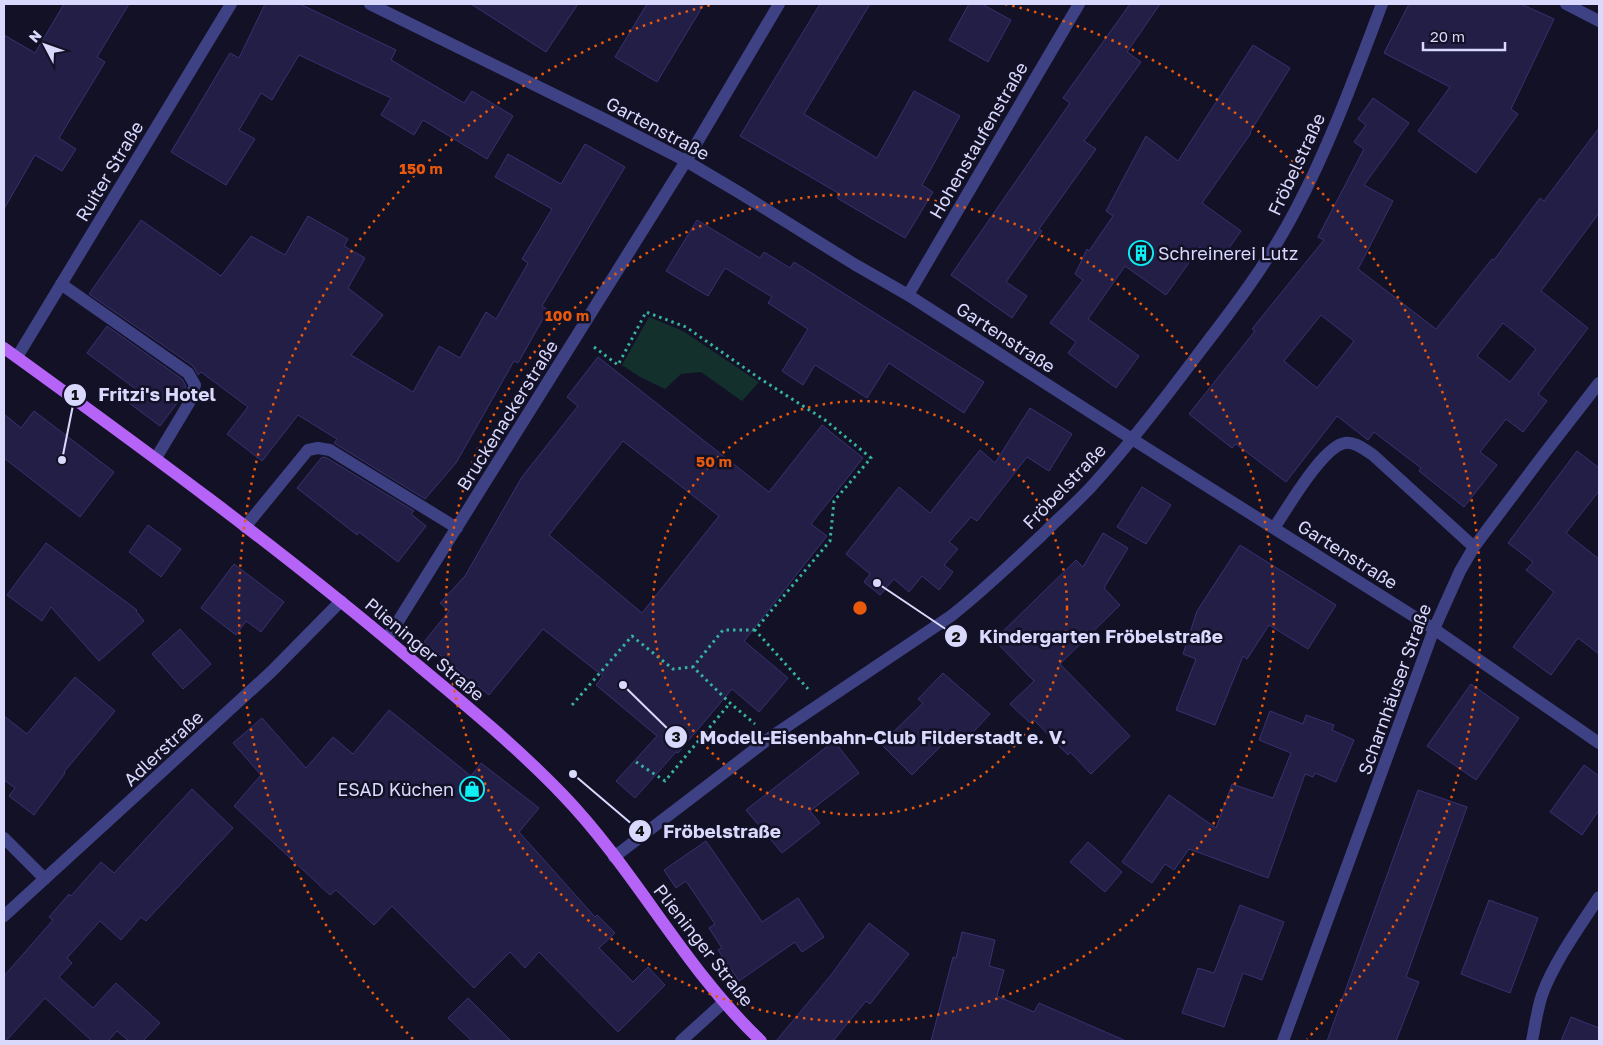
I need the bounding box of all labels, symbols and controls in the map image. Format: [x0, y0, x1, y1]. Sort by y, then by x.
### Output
north arrow [20, 20, 70, 70]
scale bar [1423, 20, 1506, 52]
text: N [25, 27, 45, 46]
text: 20 m [1430, 27, 1465, 45]
street label: Hohenstaufenstraße [924, 58, 1032, 222]
street label: Gartenstraße [603, 92, 713, 164]
street label: Fröbelstraße [1263, 109, 1329, 219]
street label: Ruiter Straße [70, 117, 148, 225]
text: 150 m [399, 159, 443, 177]
building icon: Schreinerei Lutz [1128, 240, 1154, 266]
place label: Schreinerei Lutz [1158, 242, 1298, 264]
street label: Gartenstraße [952, 297, 1060, 377]
text: 100 m [545, 306, 589, 324]
street label: Bruckenackerstraße [452, 336, 562, 494]
callout: Fritzi's Hotel [63, 378, 225, 412]
text: Fritzi's Hotel [98, 382, 216, 405]
text: 1 [71, 385, 79, 403]
street label: Fröbelstraße [1018, 439, 1110, 533]
text: 50 m [696, 452, 732, 470]
street label: Gartenstraße [1294, 515, 1402, 593]
street label: Plieninger Straße [361, 593, 489, 705]
centre of rings [851, 599, 869, 617]
street label: Scharnhäuser Straße [1353, 600, 1435, 778]
callout: Kindergarten Fröbelstraße [944, 619, 1233, 653]
text: Kindergarten Fröbelstraße [979, 624, 1223, 647]
text: 2 [951, 627, 961, 645]
street label: Adlerstraße [119, 706, 207, 790]
callout: Modell-Eisenbahn-Club Filderstadt e. V. [664, 720, 1076, 754]
text: Modell-Eisenbahn-Club Filderstadt e. V. [699, 725, 1067, 748]
text: 3 [671, 727, 681, 745]
shop icon: ESAD Küchen [459, 776, 485, 802]
place label: ESAD Küchen [337, 778, 454, 800]
callout: Fröbelstraße [628, 814, 791, 848]
text: Fröbelstraße [663, 819, 781, 842]
text: 4 [635, 821, 645, 839]
street label: Plieninger Straße [649, 879, 759, 1011]

